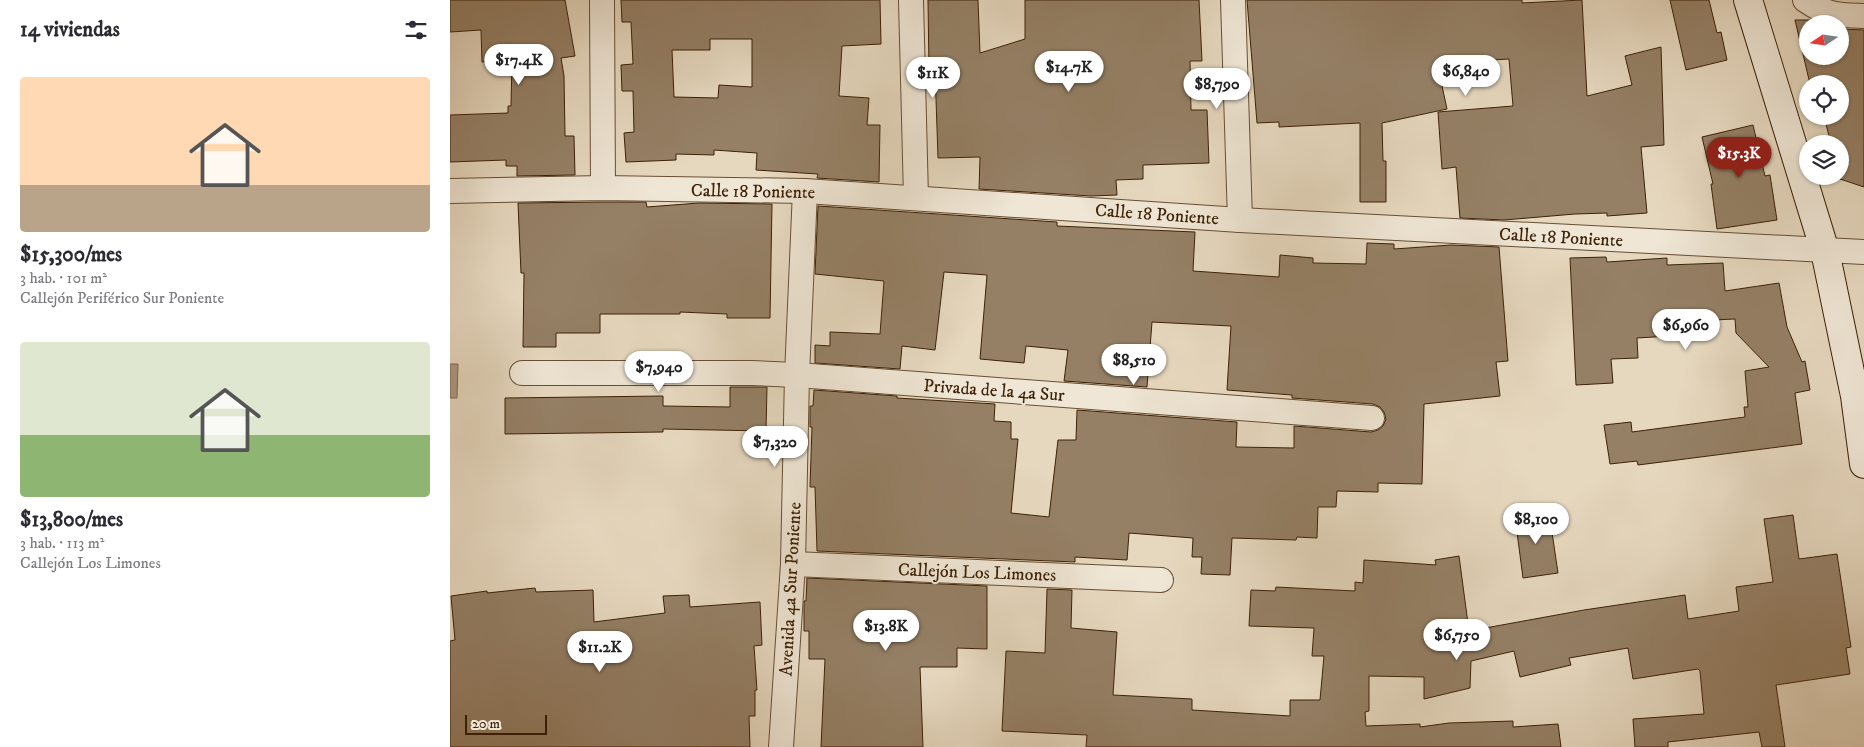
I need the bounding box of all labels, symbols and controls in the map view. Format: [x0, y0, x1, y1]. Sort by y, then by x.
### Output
north arrow [1799, 15, 1849, 65]
map controls [1799, 15, 1849, 185]
icon: filters [402, 16, 430, 44]
text: 14 viviendas [20, 17, 120, 43]
pin: $17.4K [478, 44, 560, 86]
text: $17.4K [495, 50, 543, 70]
pin: $14.7K [1028, 51, 1110, 93]
pin: $6,840 [1425, 54, 1507, 97]
pin: $11K [903, 56, 963, 99]
text: $14.7K [1046, 57, 1092, 77]
text: $6,840 [1442, 61, 1490, 81]
text: $11K [917, 63, 949, 83]
pin: $8,790 [1176, 68, 1258, 110]
text: $8,790 [1194, 74, 1240, 94]
button: locate [1799, 75, 1849, 125]
icon: home [180, 110, 270, 200]
button: layers [1799, 135, 1849, 185]
pin: $15.3K [1698, 136, 1780, 179]
text: $15.3K [1718, 143, 1760, 163]
street label: Calle 18 Poniente [691, 180, 815, 204]
street label: Calle 18 Poniente [1094, 200, 1220, 230]
street label: Calle 18 Poniente [1498, 224, 1623, 252]
text: $15,300/mes [20, 242, 122, 268]
text: 3 hab. · 101 m² [20, 268, 107, 288]
text: Callejón Periférico Sur Poniente [20, 288, 224, 308]
pin: $6,960 [1645, 308, 1727, 351]
text: $6,960 [1663, 315, 1709, 335]
pin: $8,510 [1093, 344, 1175, 386]
pin: $7,940 [618, 350, 700, 393]
text: $8,510 [1112, 350, 1156, 370]
text: $7,940 [635, 357, 683, 377]
icon: home [180, 375, 270, 465]
street label: Privada de la 4a Sur [922, 375, 1066, 407]
pin: $7,320 [734, 426, 816, 468]
text: $7,320 [753, 432, 797, 452]
street label: Avenida 4a Sur Poniente [775, 501, 807, 677]
pin: $8,100 [1495, 502, 1577, 545]
text: $13,800/mes [20, 507, 123, 533]
text: $8,100 [1514, 509, 1558, 529]
text: 3 hab. · 113 m² [20, 533, 104, 553]
text: Callejón Los Limones [20, 553, 161, 573]
street label: Callejón Los Limones [897, 559, 1057, 587]
pin: $13.8K [845, 610, 927, 652]
text: $13.8K [864, 616, 908, 636]
pin: $6,750 [1416, 618, 1498, 661]
text: $6,750 [1434, 625, 1480, 645]
pin: $11.2K [559, 630, 641, 673]
text: $11.2K [578, 637, 622, 657]
scale bar [465, 712, 548, 735]
text: 20 m [472, 715, 500, 733]

